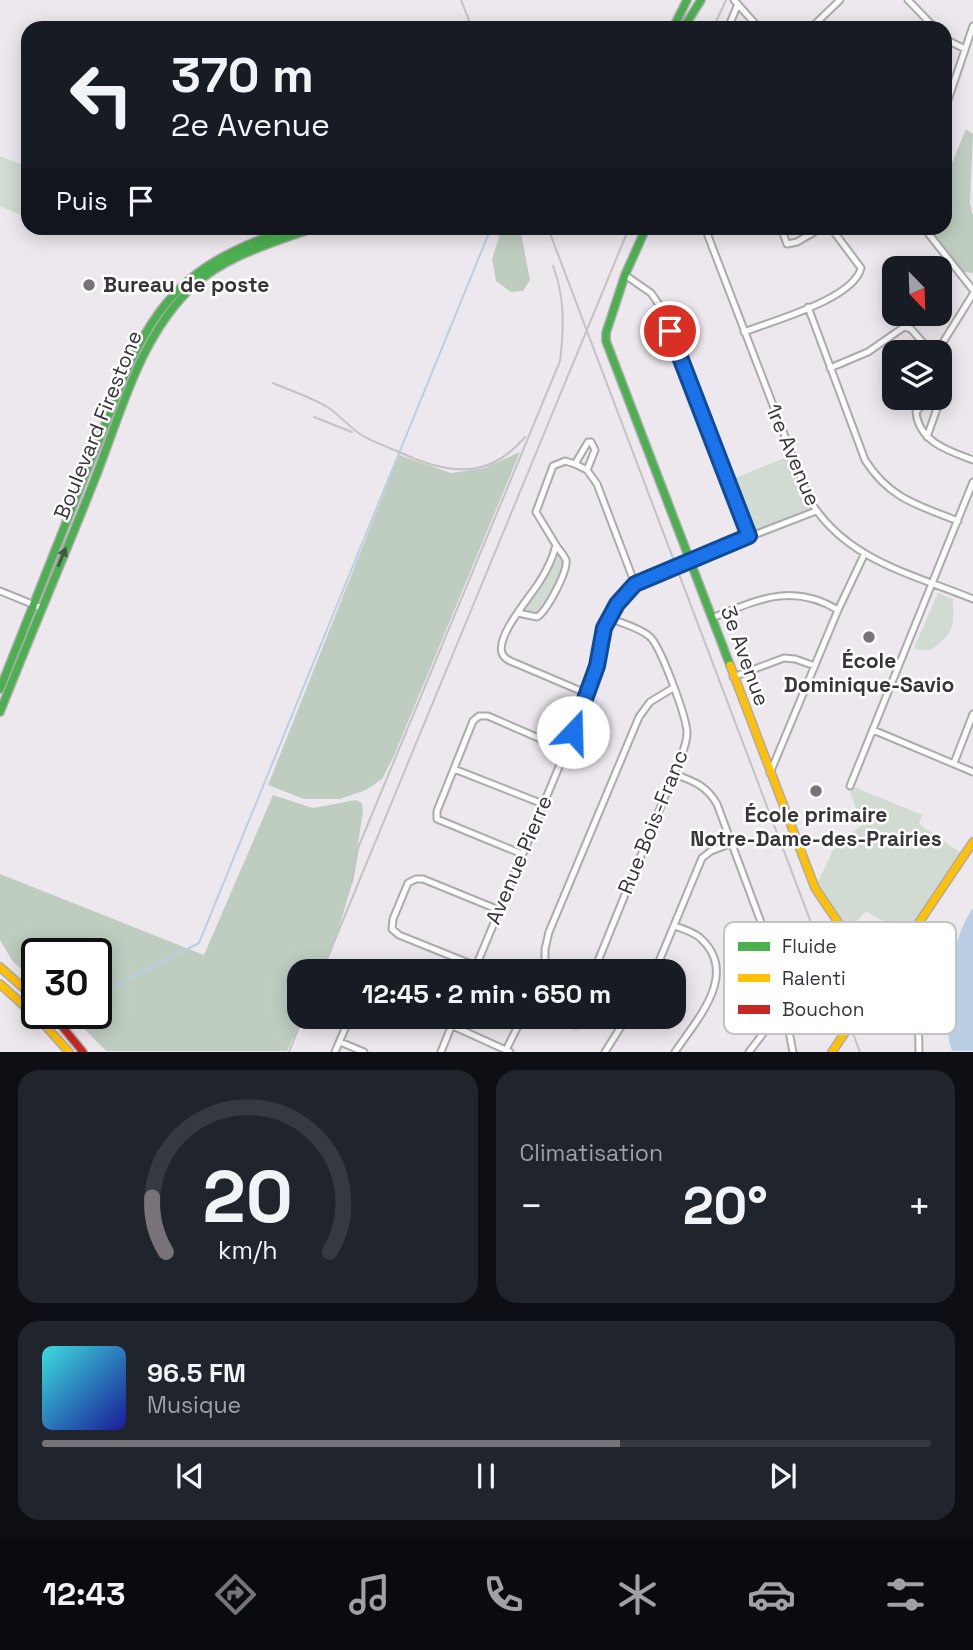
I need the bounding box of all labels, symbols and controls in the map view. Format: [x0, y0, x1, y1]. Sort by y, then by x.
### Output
text: 370 m [171, 44, 314, 106]
icon: left [56, 49, 147, 140]
text: 2e Avenue [171, 105, 330, 145]
icon: arrive [122, 182, 160, 220]
text: Puis [56, 184, 108, 218]
north arrow [882, 256, 952, 326]
map controls [882, 256, 952, 410]
place label: Bureau de poste [103, 271, 269, 298]
marker: Bureau de poste [81, 277, 97, 293]
pin [640, 301, 700, 361]
icon: arrive [651, 312, 689, 350]
street label: Boulevard Firestone [47, 326, 148, 523]
button: layers [882, 340, 952, 410]
street label: 1re Avenue [760, 400, 827, 510]
one-way arrow [57, 547, 68, 568]
street label: 3e Avenue [715, 602, 776, 710]
marker: École Dominique-Savio [861, 629, 877, 645]
place label: École Dominique-Savio [784, 647, 954, 698]
position arrow [536, 695, 610, 769]
street label: Rue Bois-Franc [611, 746, 694, 898]
marker: École primaire Notre-Dame-des-Prairies [808, 783, 824, 799]
street label: Avenue Pierre [479, 791, 558, 928]
place label: École primaire Notre-Dame-des-Prairies [690, 801, 942, 852]
legend [724, 922, 956, 1034]
text: Fluide [782, 934, 837, 959]
speed limit sign: 30 [21, 938, 112, 1029]
text: Ralenti [782, 966, 846, 991]
text: 12:45 · 2 min · 650 m [362, 977, 611, 1011]
text: Bouchon [782, 997, 864, 1022]
text: Climatisation [520, 1138, 663, 1168]
text: 20 [203, 1151, 293, 1244]
text: 20° [683, 1173, 768, 1239]
text: − [520, 1182, 543, 1230]
text: + [907, 1182, 931, 1230]
text: km/h [218, 1234, 278, 1266]
text: 96.5 FM [147, 1356, 246, 1390]
text: Musique [147, 1390, 241, 1420]
icon: previous [171, 1457, 209, 1495]
icon: pause [467, 1457, 505, 1495]
icon: next [764, 1457, 802, 1495]
icon: directions [211, 1570, 260, 1619]
icon: music [345, 1570, 394, 1619]
icon: phone [479, 1570, 528, 1619]
icon: climate [613, 1570, 662, 1619]
icon: car [747, 1570, 796, 1619]
icon: filters [881, 1570, 930, 1619]
text: 12:43 [43, 1574, 125, 1614]

